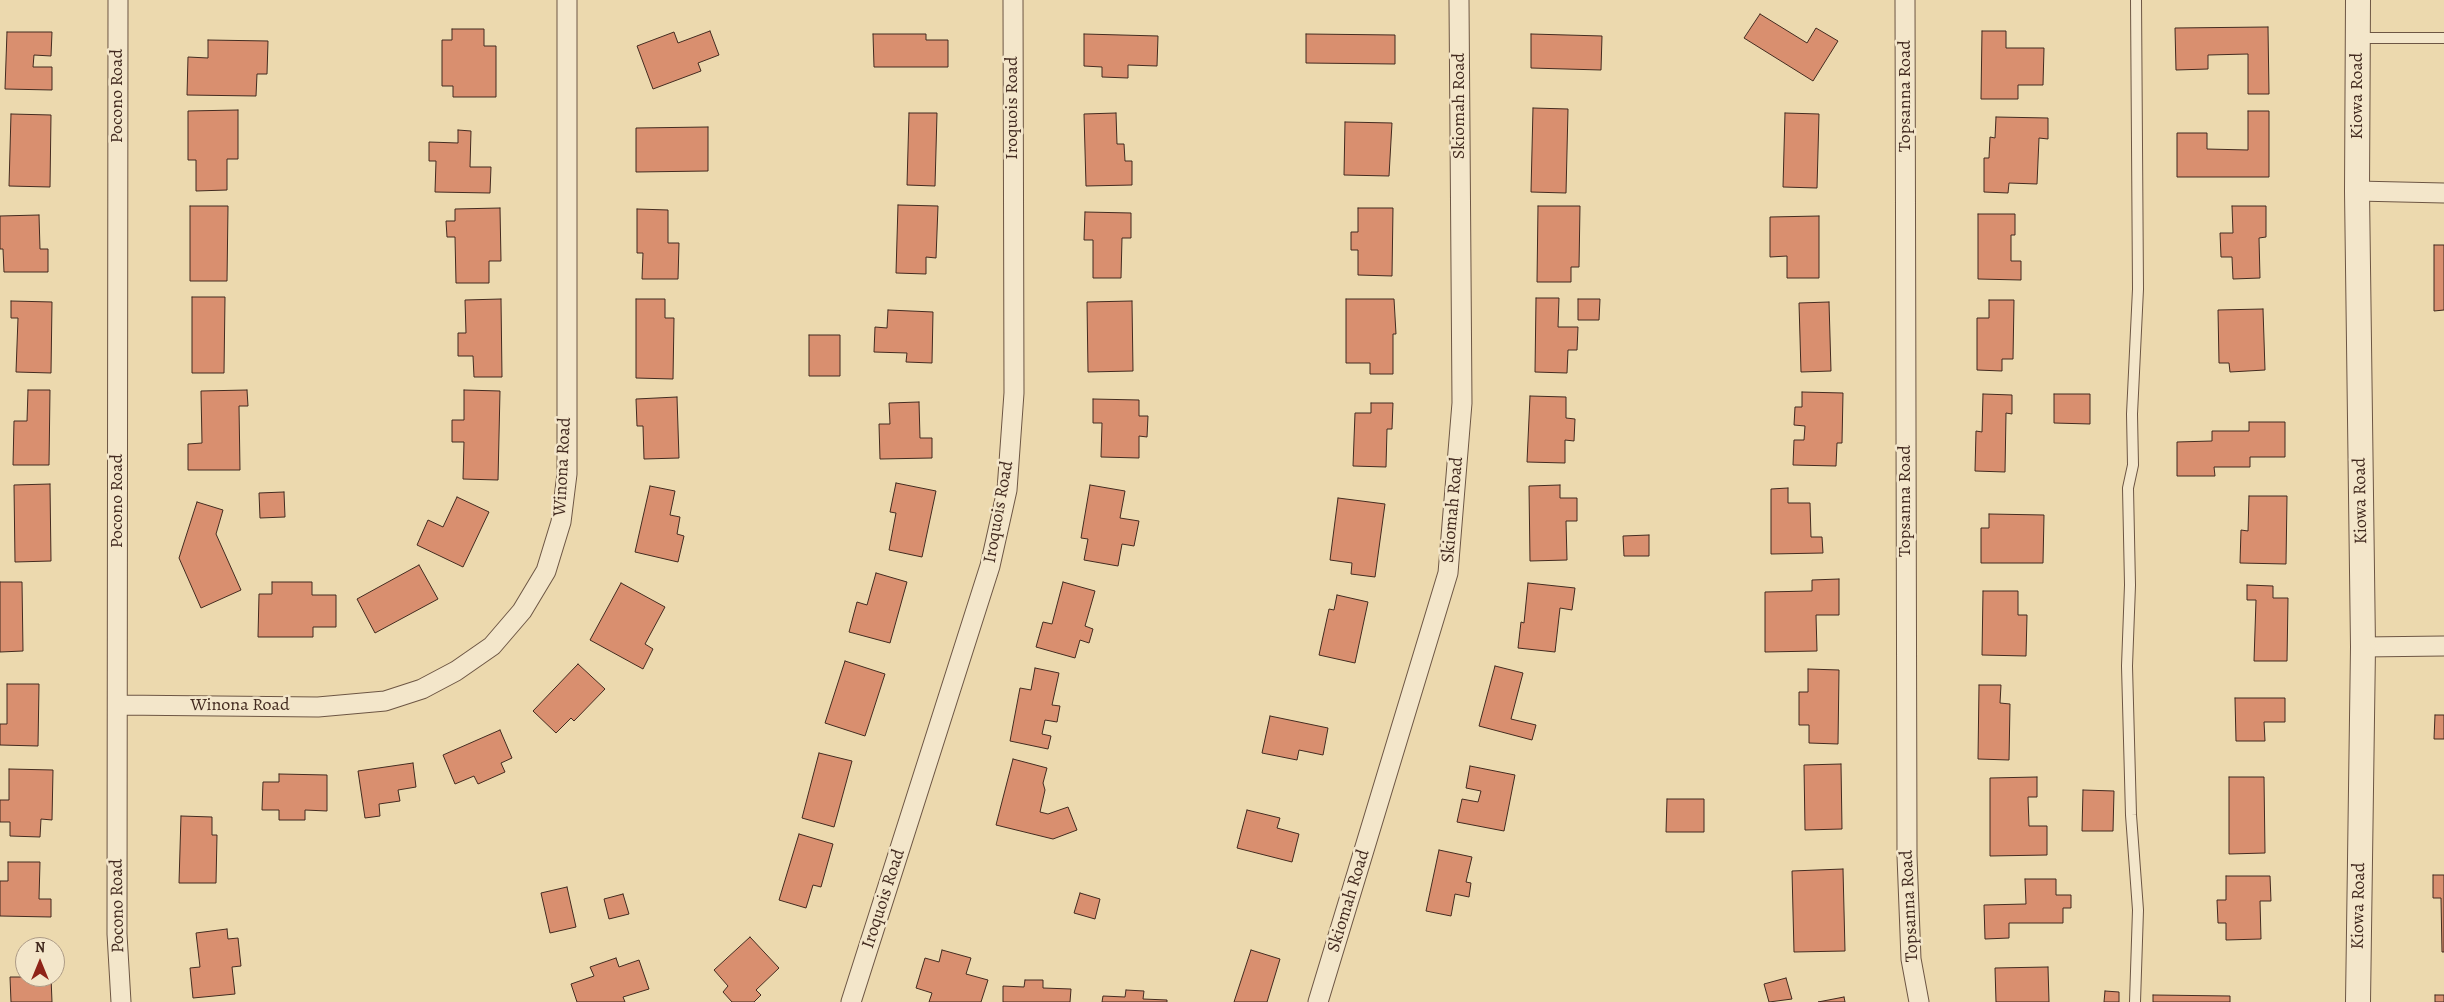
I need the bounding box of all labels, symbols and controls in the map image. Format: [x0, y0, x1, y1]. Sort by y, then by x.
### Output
street label: Topsanna Road [1895, 40, 1917, 152]
street label: Pocono Road [107, 49, 129, 143]
street label: Skiomah Road [1449, 53, 1471, 159]
street label: Kiowa Road [2347, 53, 2369, 139]
street label: Iroquois Road [1002, 56, 1024, 160]
street label: Winona Road [550, 417, 576, 517]
street label: Topsanna Road [1895, 445, 1917, 557]
street label: Pocono Road [107, 454, 129, 548]
street label: Skiomah Road [1438, 456, 1468, 564]
street label: Kiowa Road [2349, 457, 2373, 545]
street label: Iroquois Road [979, 459, 1019, 565]
street label: Winona Road [190, 695, 290, 717]
street label: Iroquois Road [858, 847, 910, 951]
street label: Skiomah Road [1323, 847, 1375, 955]
street label: Topsanna Road [1896, 850, 1924, 962]
street label: Pocono Road [106, 859, 130, 953]
street label: Kiowa Road [2347, 862, 2371, 950]
north arrow [15, 937, 65, 987]
text: N [35, 938, 45, 957]

